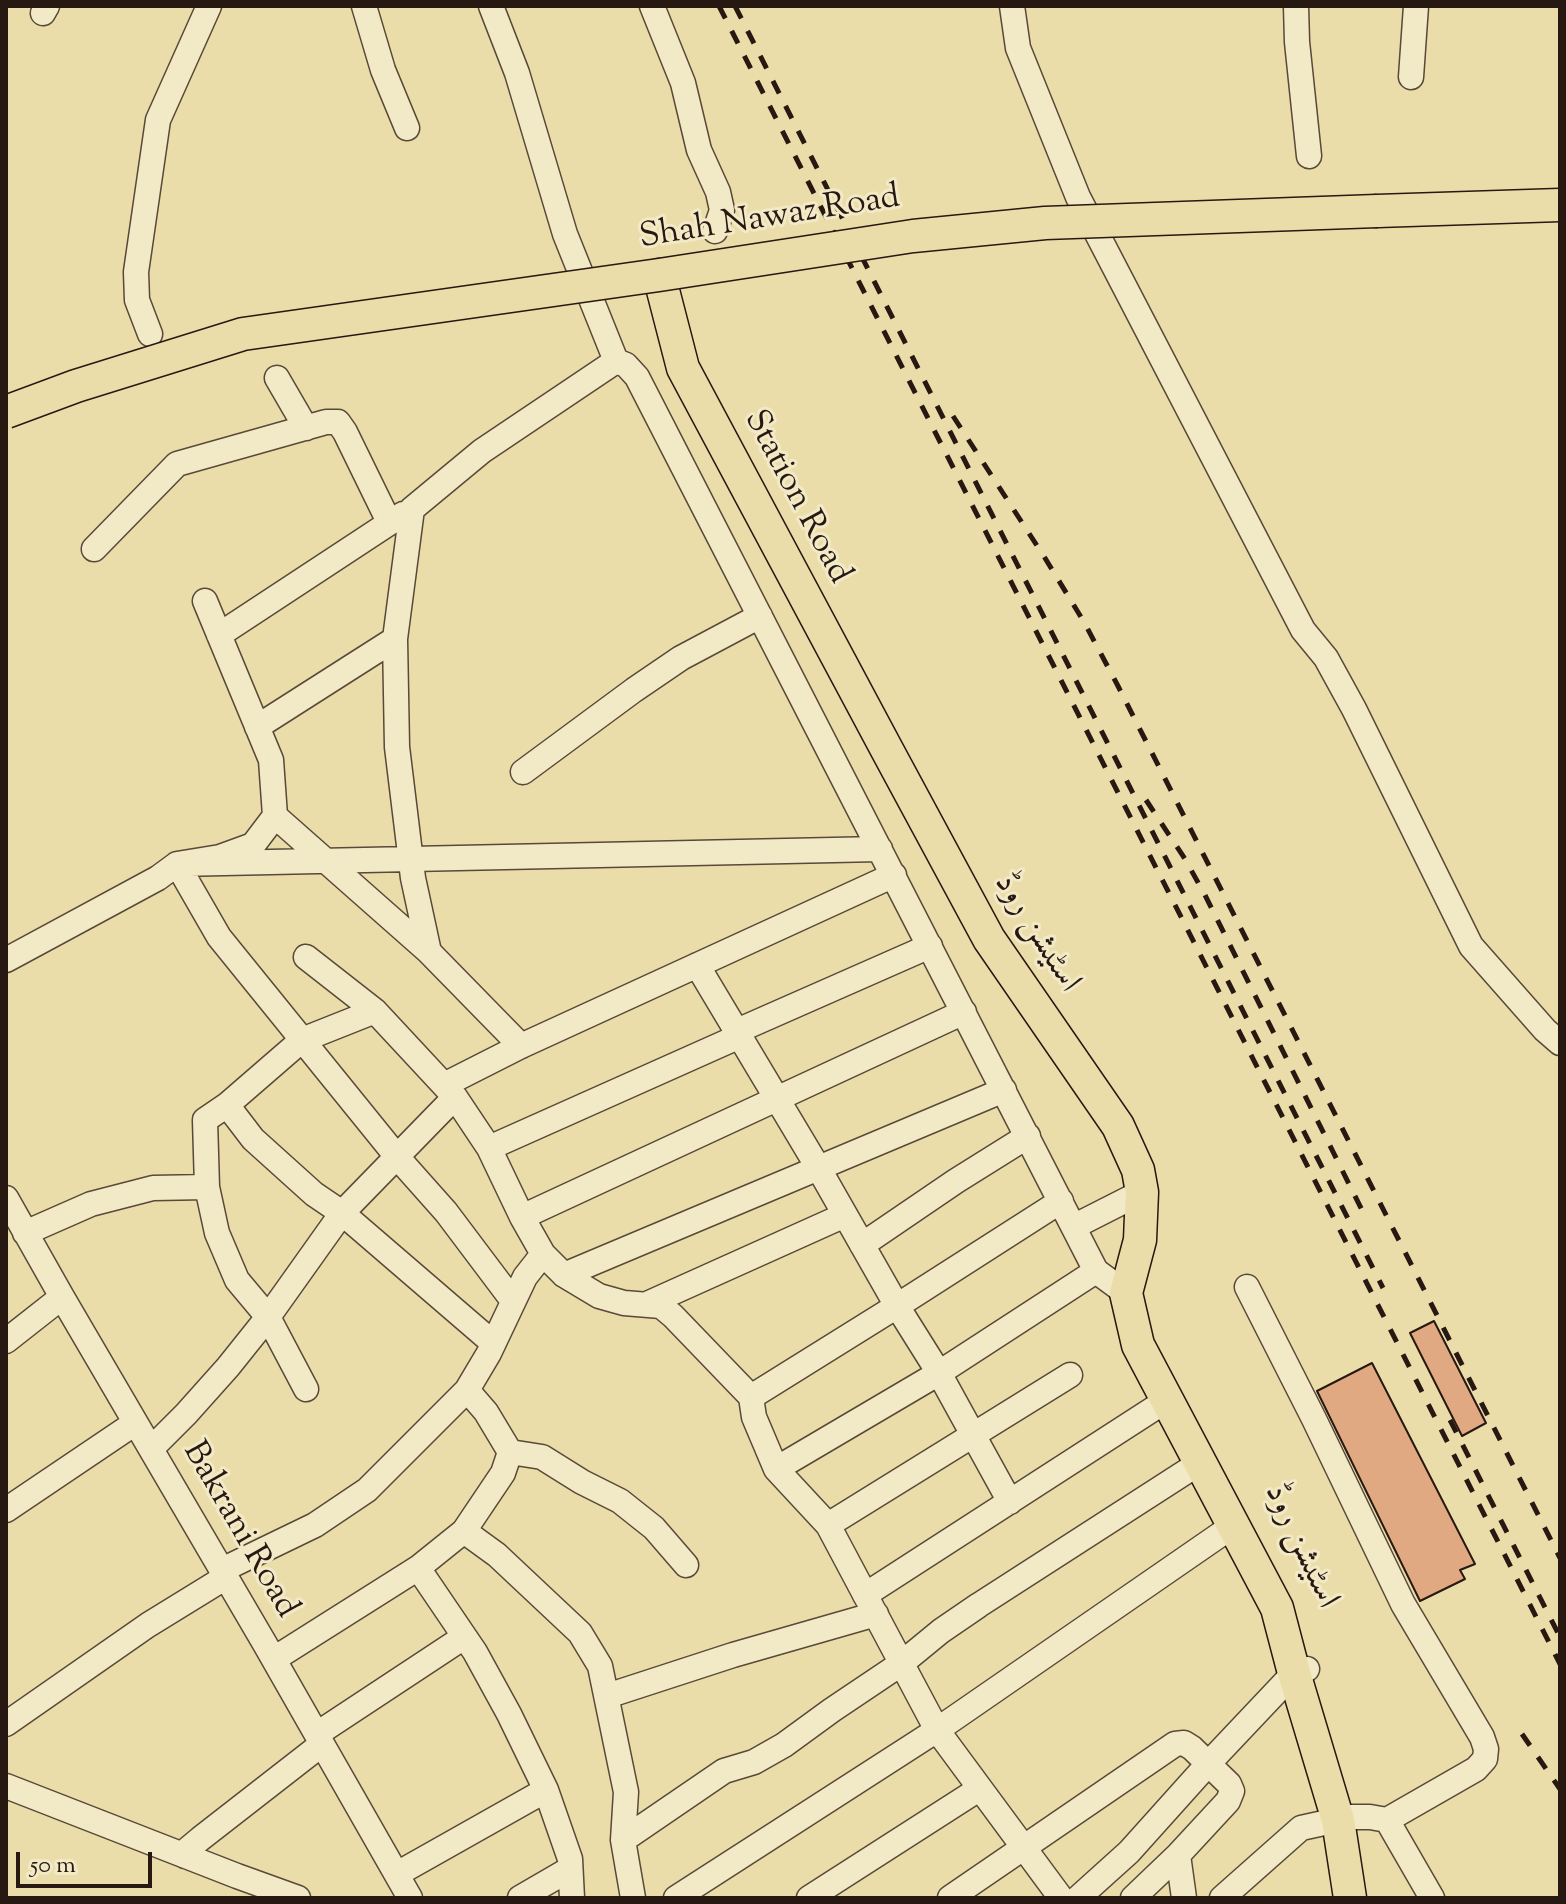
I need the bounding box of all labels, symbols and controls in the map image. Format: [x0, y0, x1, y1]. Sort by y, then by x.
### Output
street label: Shah Nawaz Road [637, 179, 903, 261]
street label: Station Road [732, 404, 858, 592]
street label: اسٹیشن روڈ [982, 867, 1088, 1001]
street label: Bakrani Road [171, 1436, 305, 1626]
street label: اسٹیشن روڈ [1252, 1478, 1346, 1616]
scale bar [20, 1836, 156, 1886]
text: 50 m [30, 1849, 76, 1883]

